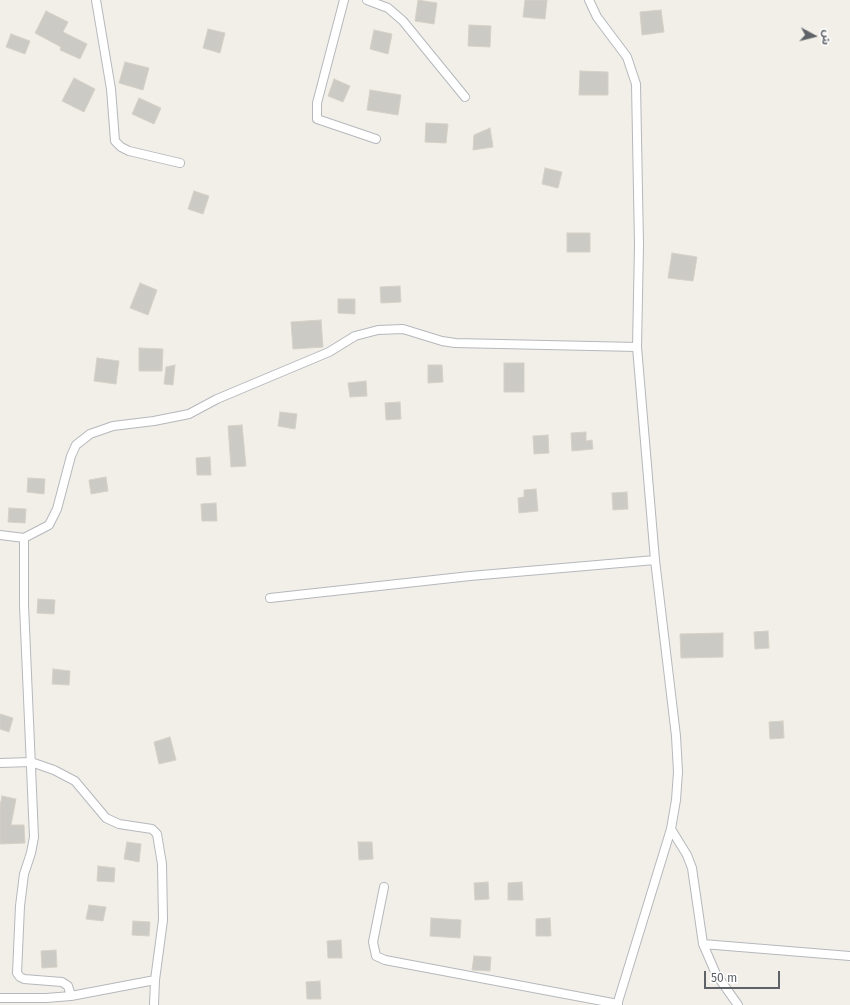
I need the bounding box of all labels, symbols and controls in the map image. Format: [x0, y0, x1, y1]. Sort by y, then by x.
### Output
north arrow [794, 16, 834, 56]
text: ش [819, 29, 834, 46]
scale bar [706, 963, 782, 989]
text: 50 m [711, 971, 737, 985]

